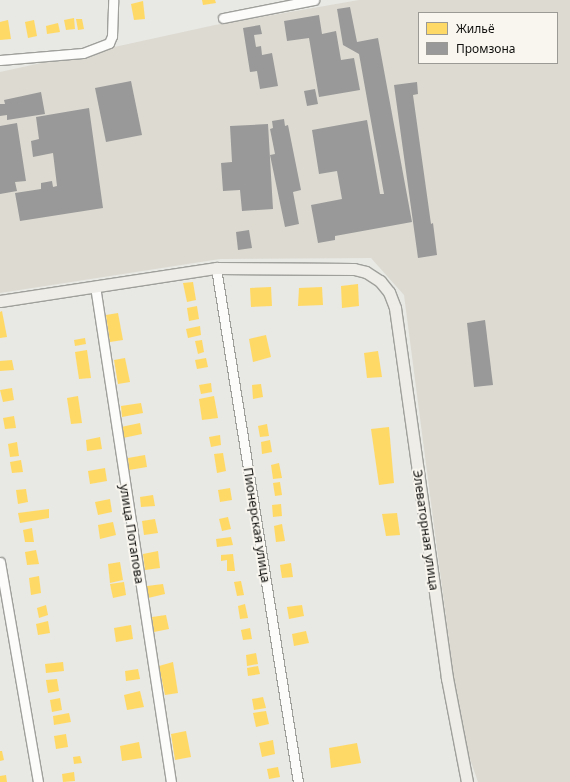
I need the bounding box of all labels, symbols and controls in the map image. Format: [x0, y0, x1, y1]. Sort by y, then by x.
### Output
legend [418, 12, 558, 64]
text: Жильё [456, 20, 495, 37]
text: Промзона [456, 40, 515, 57]
street label: Пионерская улица [240, 466, 274, 584]
street label: Элеваторная улица [410, 469, 442, 591]
street label: улица Потапова [116, 483, 148, 585]

